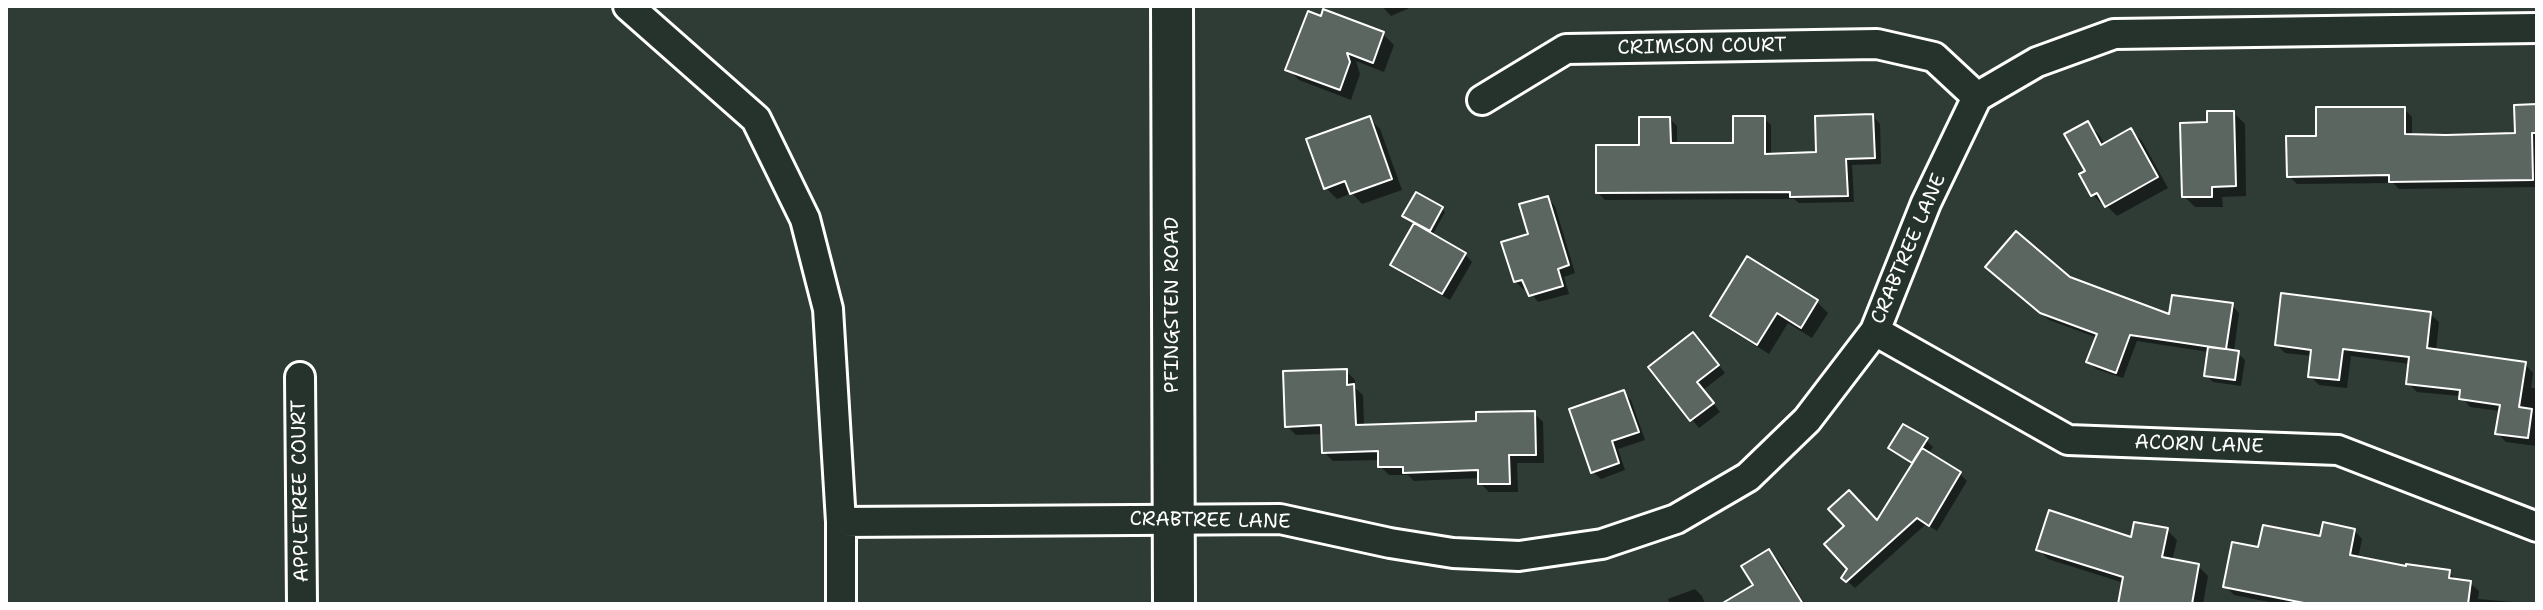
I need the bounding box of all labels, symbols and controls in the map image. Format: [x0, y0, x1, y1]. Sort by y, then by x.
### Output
street label: CRIMSON COURT [1617, 34, 1787, 60]
street label: CRABTREE LANE [1866, 170, 1952, 328]
street label: PFINGSTEN ROAD [1161, 217, 1185, 393]
street label: APPLETREE COURT [287, 399, 315, 583]
street label: ACORN LANE [2134, 431, 2264, 459]
street label: CRABTREE LANE [1129, 508, 1291, 534]

